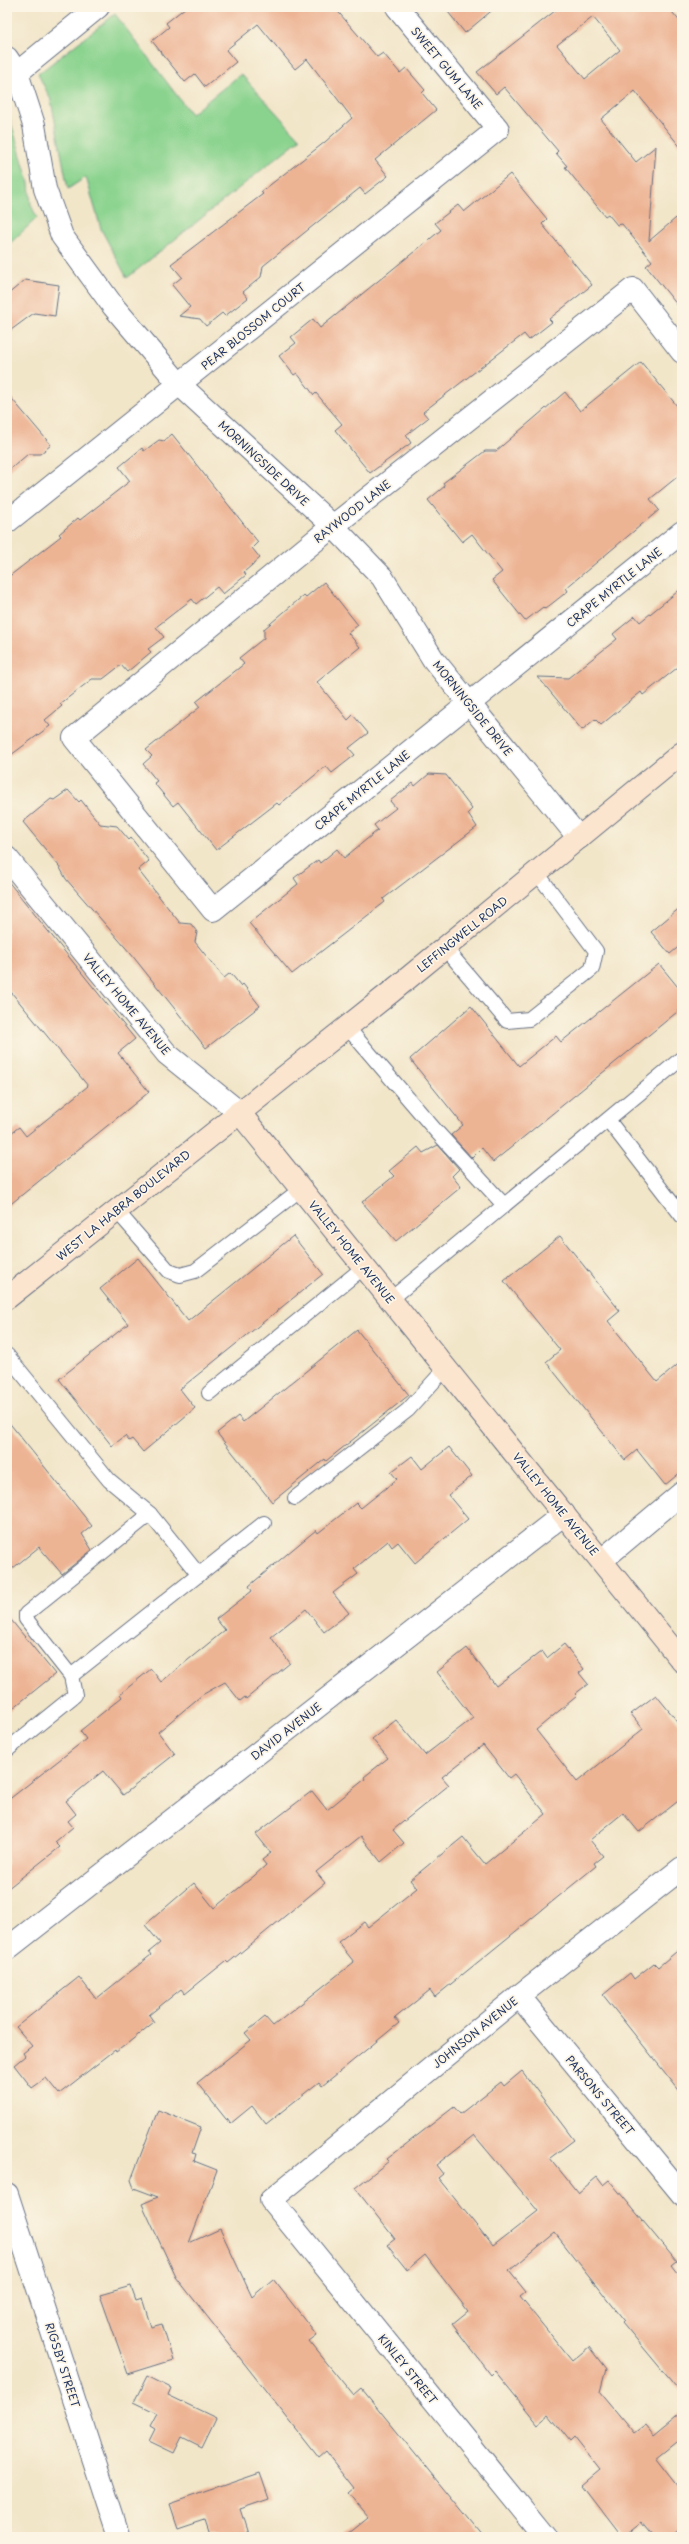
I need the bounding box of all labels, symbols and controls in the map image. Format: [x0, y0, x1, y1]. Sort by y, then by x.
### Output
street label: SWEET GUM LANE [407, 23, 487, 113]
street label: PEAR BLOSSOM COURT [197, 278, 309, 373]
street label: MORNINGSIDE DRIVE [215, 416, 313, 510]
street label: RAYWOOD LANE [310, 475, 394, 547]
street label: CRAPE MYRTLE LANE [562, 543, 666, 631]
street label: MORNINGSIDE DRIVE [429, 657, 517, 760]
street label: CRAPE MYRTLE LANE [310, 746, 414, 834]
street label: LEFFINGWELL ROAD [413, 892, 511, 976]
street label: VALLEY HOME AVENUE [79, 949, 175, 1059]
street label: WEST LA HABRA BOULEVARD [52, 1145, 194, 1265]
street label: VALLEY HOME AVENUE [305, 1197, 399, 1307]
street label: VALLEY HOME AVENUE [509, 1449, 603, 1559]
street label: DAVID AVENUE [247, 1698, 325, 1764]
street label: JOHNSON AVENUE [429, 1992, 522, 2072]
street label: PARSONS STREET [562, 2051, 639, 2139]
street label: RIGSBY STREET [41, 2320, 85, 2410]
street label: KINLEY STREET [374, 2330, 442, 2408]

